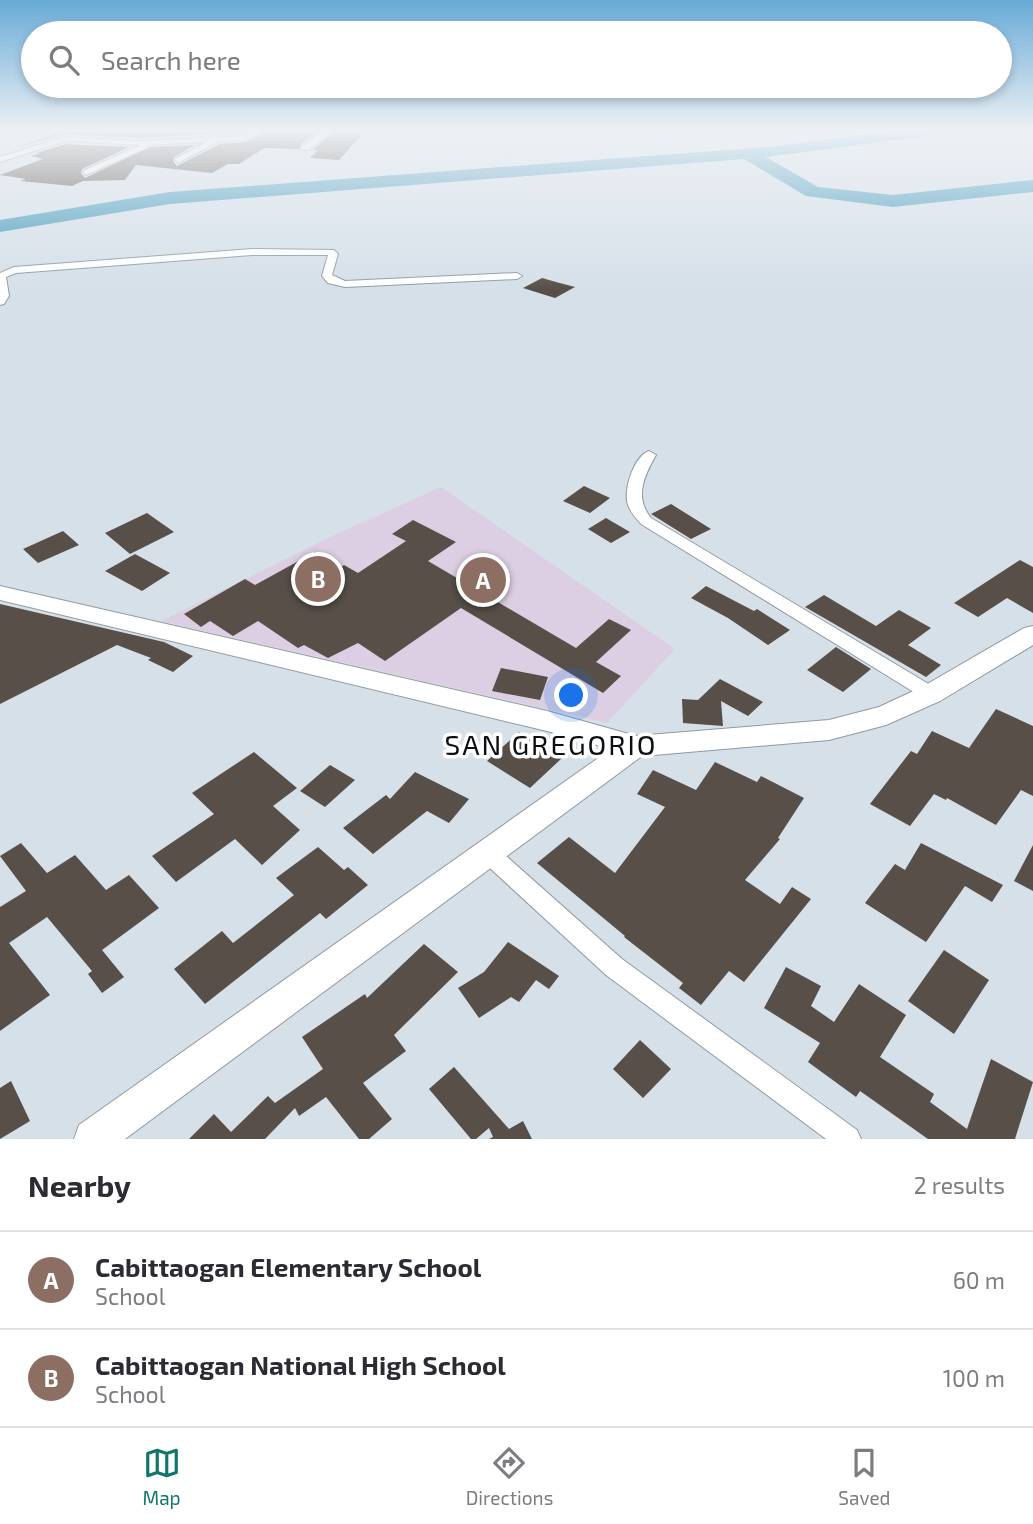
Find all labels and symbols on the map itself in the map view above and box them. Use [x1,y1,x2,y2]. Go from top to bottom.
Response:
pin: B [295,553,341,605]
pin: A [460,554,506,606]
your location [554,678,588,712]
district label: SAN GREGORIO [444,727,658,761]

